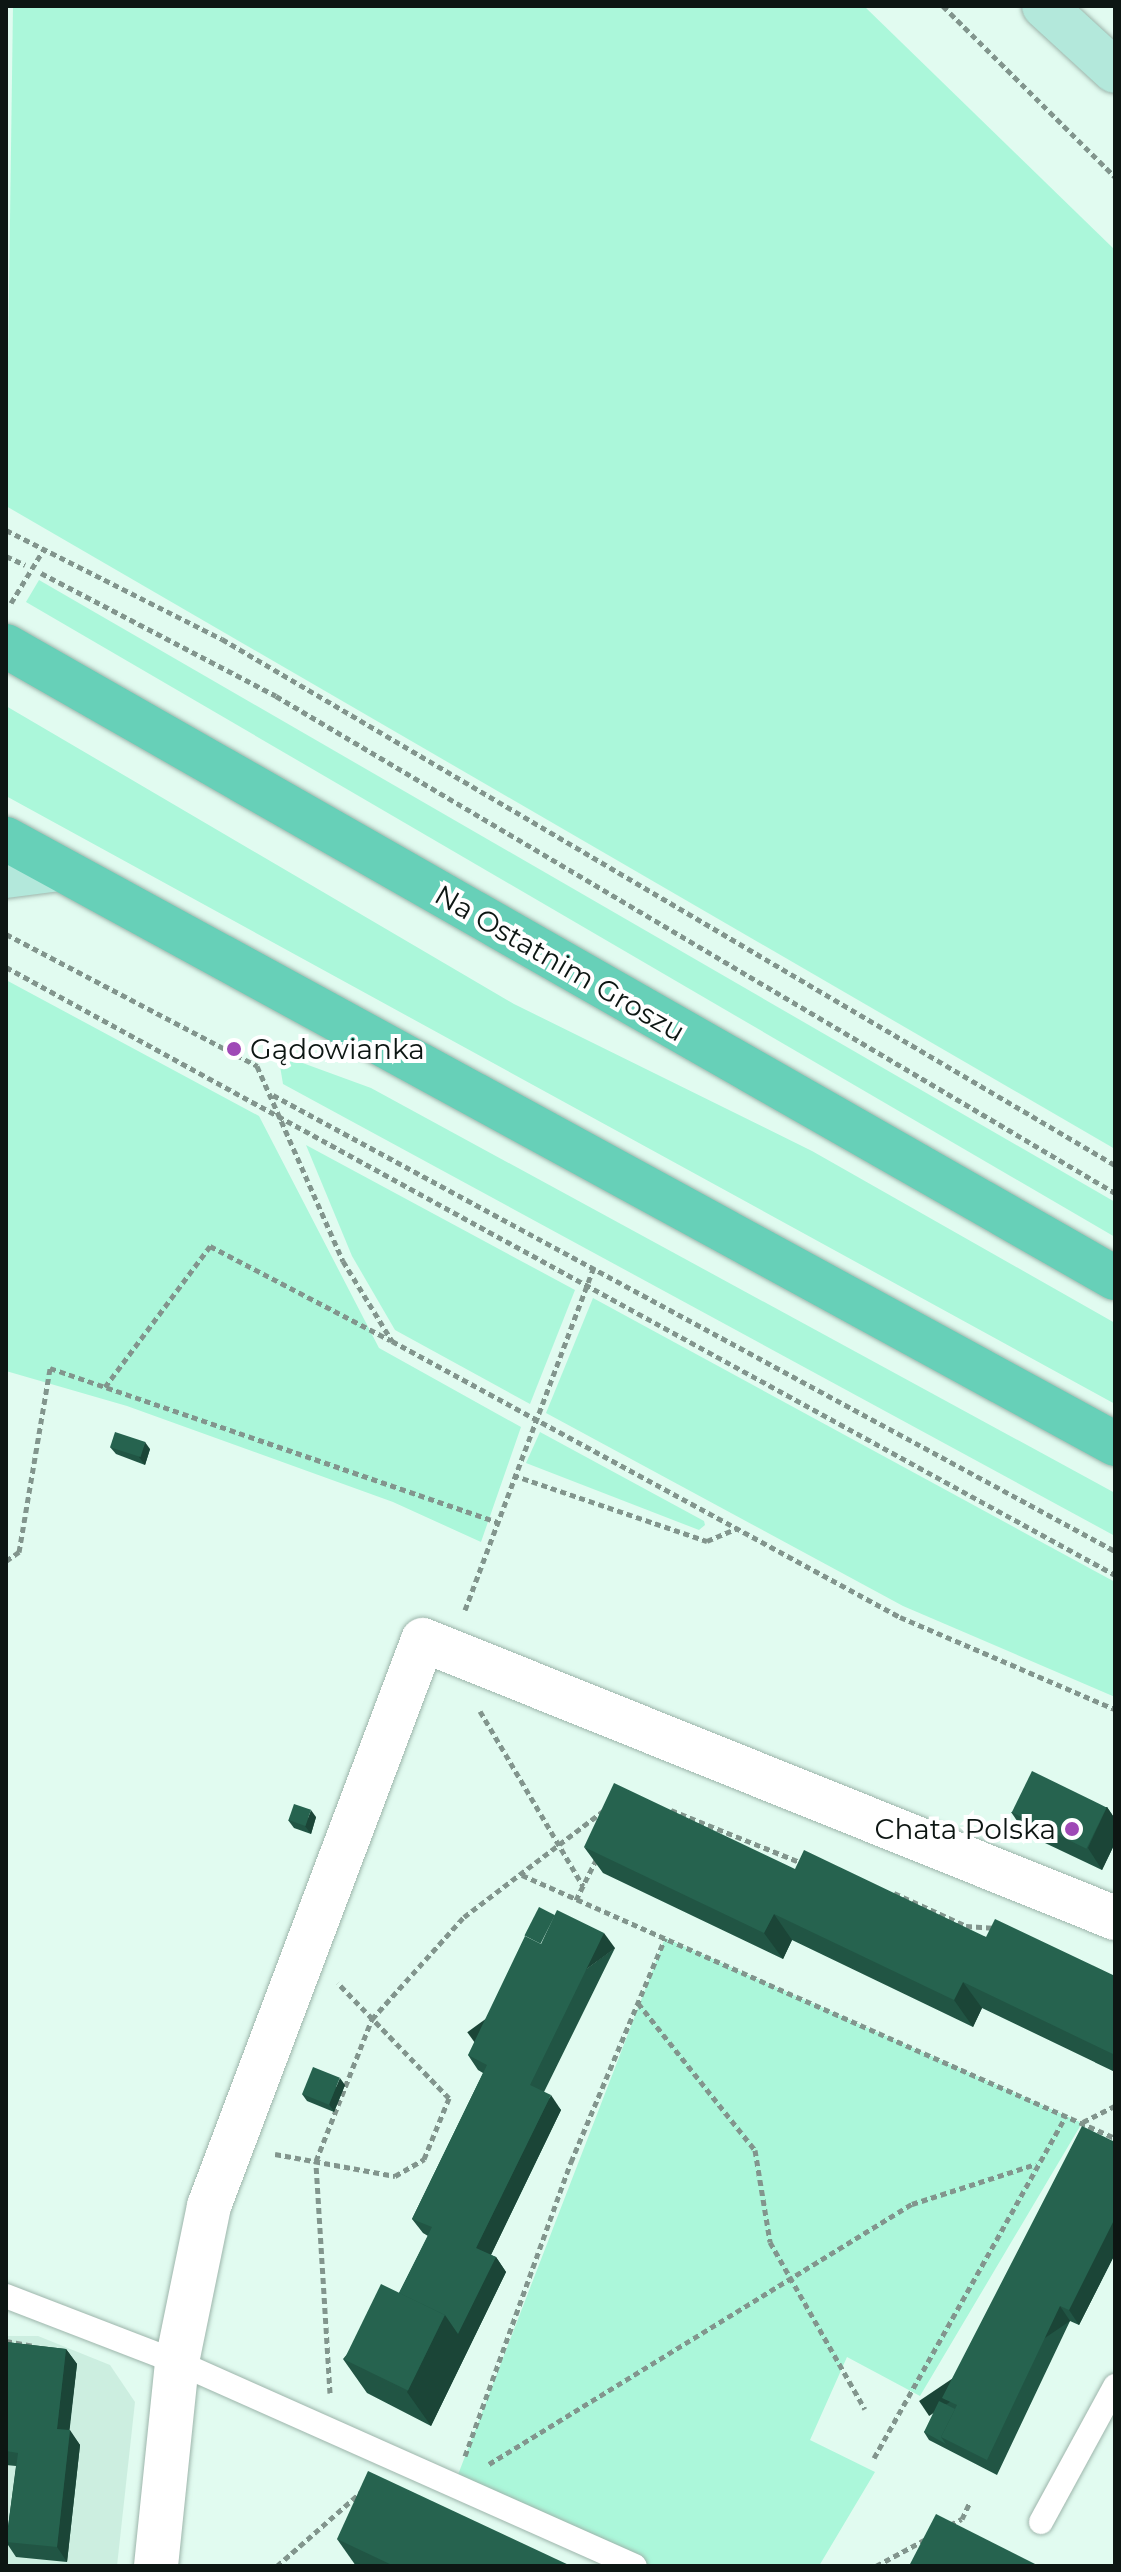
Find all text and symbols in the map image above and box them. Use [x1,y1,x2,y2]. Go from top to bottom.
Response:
street label: Na Ostatnim Groszu [429,878,691,1048]
place label: Gądowianka [250,1032,425,1066]
marker: Gądowianka [225,1040,243,1058]
place label: Chata Polska [875,1812,1056,1846]
marker: Chata Polska [1063,1820,1081,1838]

